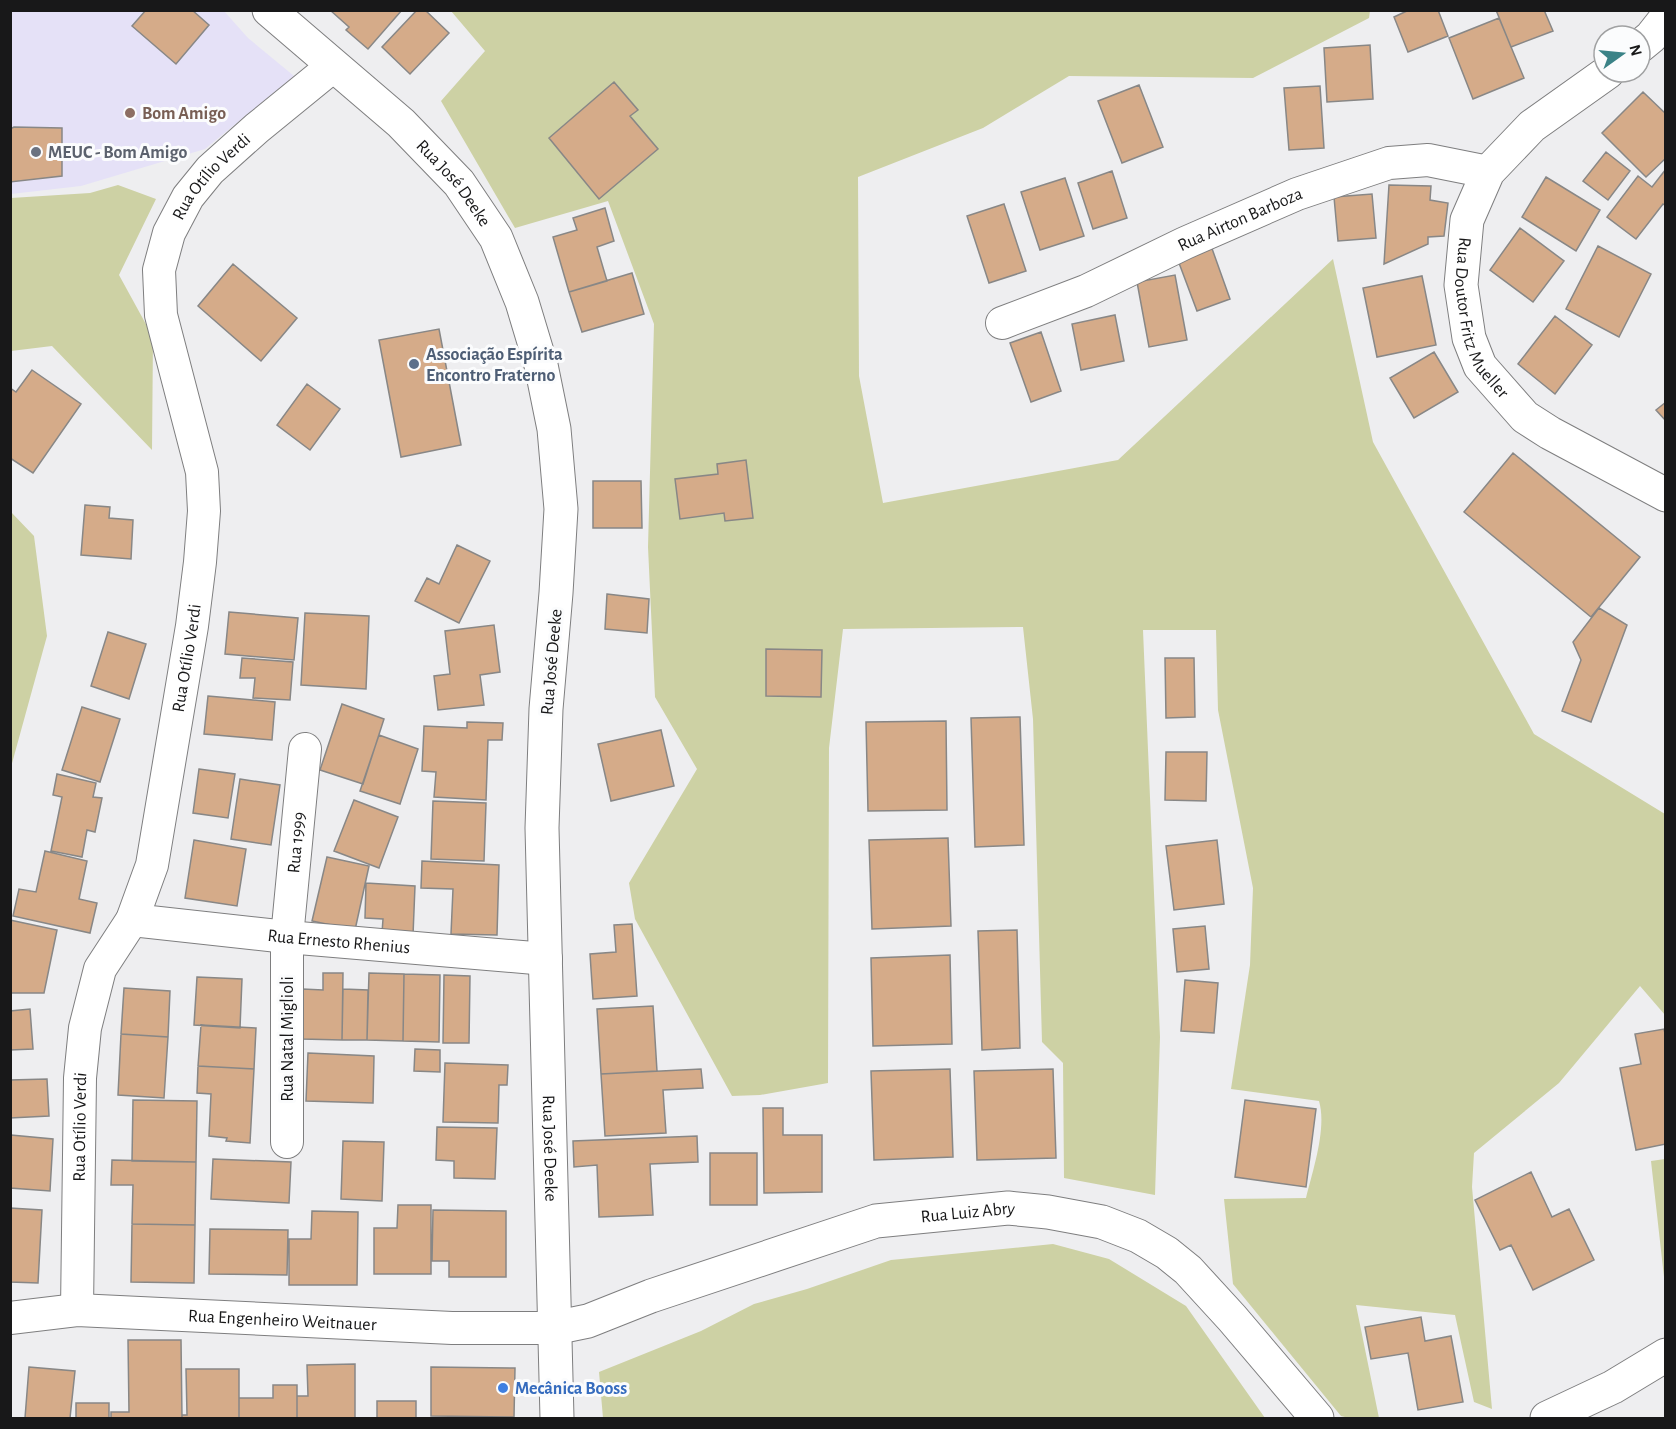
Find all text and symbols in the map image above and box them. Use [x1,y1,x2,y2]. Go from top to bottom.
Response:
north arrow [1592,24,1652,84]
text: N [1626,43,1645,58]
place label: Bom Amigo [142,105,226,123]
marker: Bom Amigo [123,106,137,120]
street label: Rua Otílio Verdi [170,130,254,223]
street label: Rua José Deeke [413,137,494,230]
place label: MEUC - Bom Amigo [48,144,187,162]
marker: MEUC - Bom Amigo [29,145,43,159]
street label: Rua Airton Barboza [1175,185,1305,255]
street label: Rua Doutor Fritz Mueller [1451,236,1512,402]
place label: Associação Espírita Encontro Fraterno [426,346,563,385]
marker: Associação Espírita Encontro Fraterno [407,357,421,371]
street label: Rua Otílio Verdi [170,603,205,714]
street label: Rua José Deeke [538,608,566,716]
street label: Rua 1999 [285,811,309,874]
street label: Rua Ernesto Rhenius [267,927,411,957]
street label: Rua Natal Miglioli [279,976,297,1102]
street label: Rua Otílio Verdi [71,1072,91,1182]
street label: Rua José Deeke [539,1095,559,1202]
street label: Rua Luiz Abry [920,1200,1016,1227]
street label: Rua Engenheiro Weitnauer [188,1307,377,1334]
place label: Mecânica Booss [515,1380,627,1398]
marker: Mecânica Booss [496,1381,510,1395]

